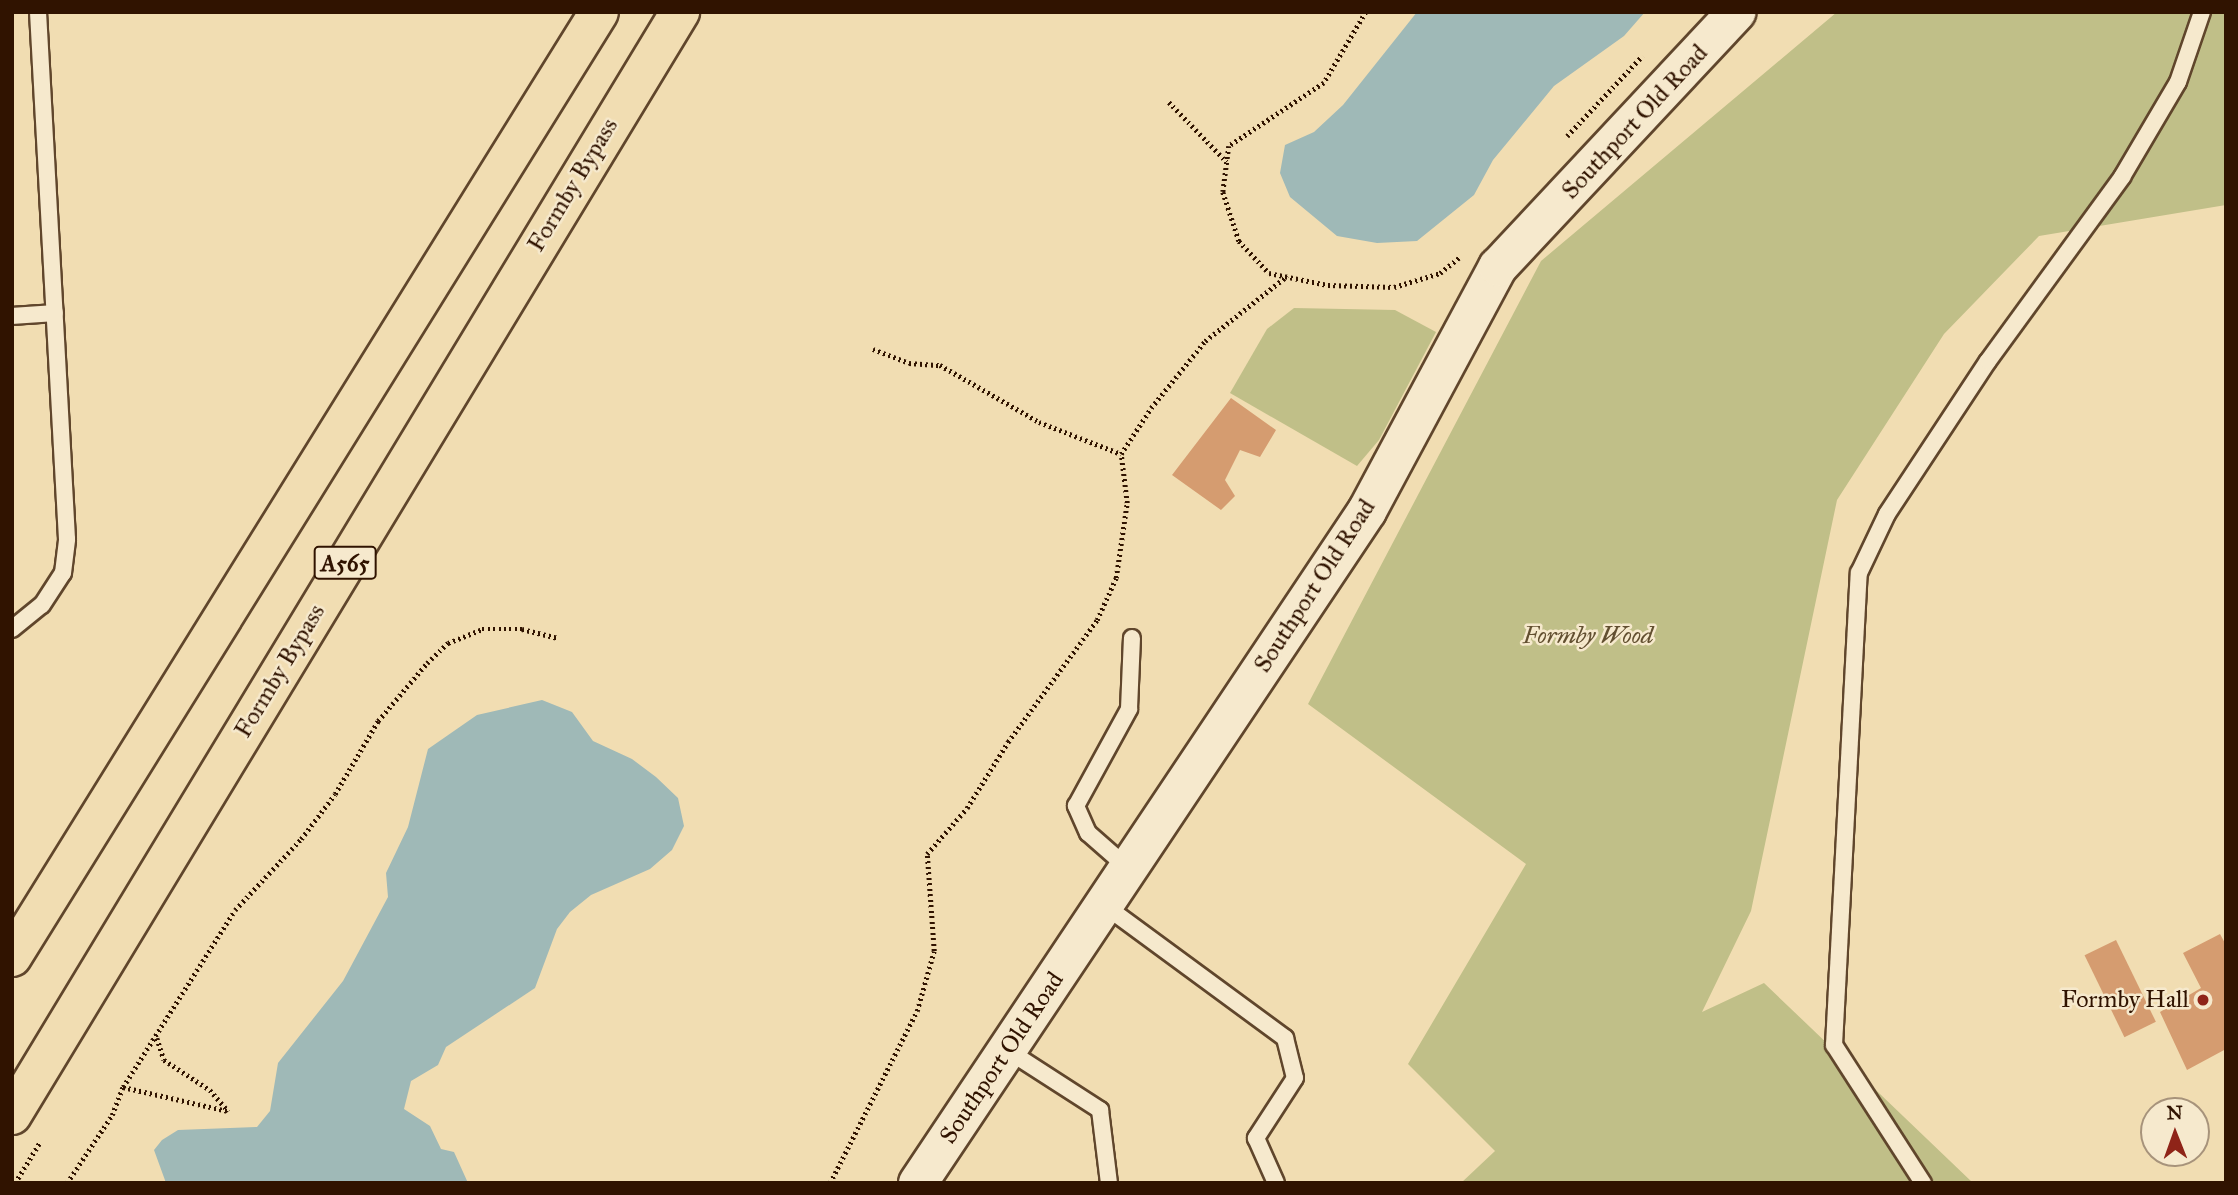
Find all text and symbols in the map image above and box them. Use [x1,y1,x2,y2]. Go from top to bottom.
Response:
street label: Southport Old Road [1556,39,1714,205]
street label: Formby Bypass [522,113,624,257]
street label: Southport Old Road [1248,494,1382,678]
road number: A565 [314,544,376,582]
street label: Formby Bypass [229,599,331,743]
park label: Formby Wood [1523,622,1653,650]
street label: Southport Old Road [934,967,1070,1149]
place label: Formby Hall [2061,986,2189,1014]
marker: Formby Hall [2195,992,2211,1008]
north arrow [2140,1097,2210,1167]
text: N [2166,1101,2183,1124]

